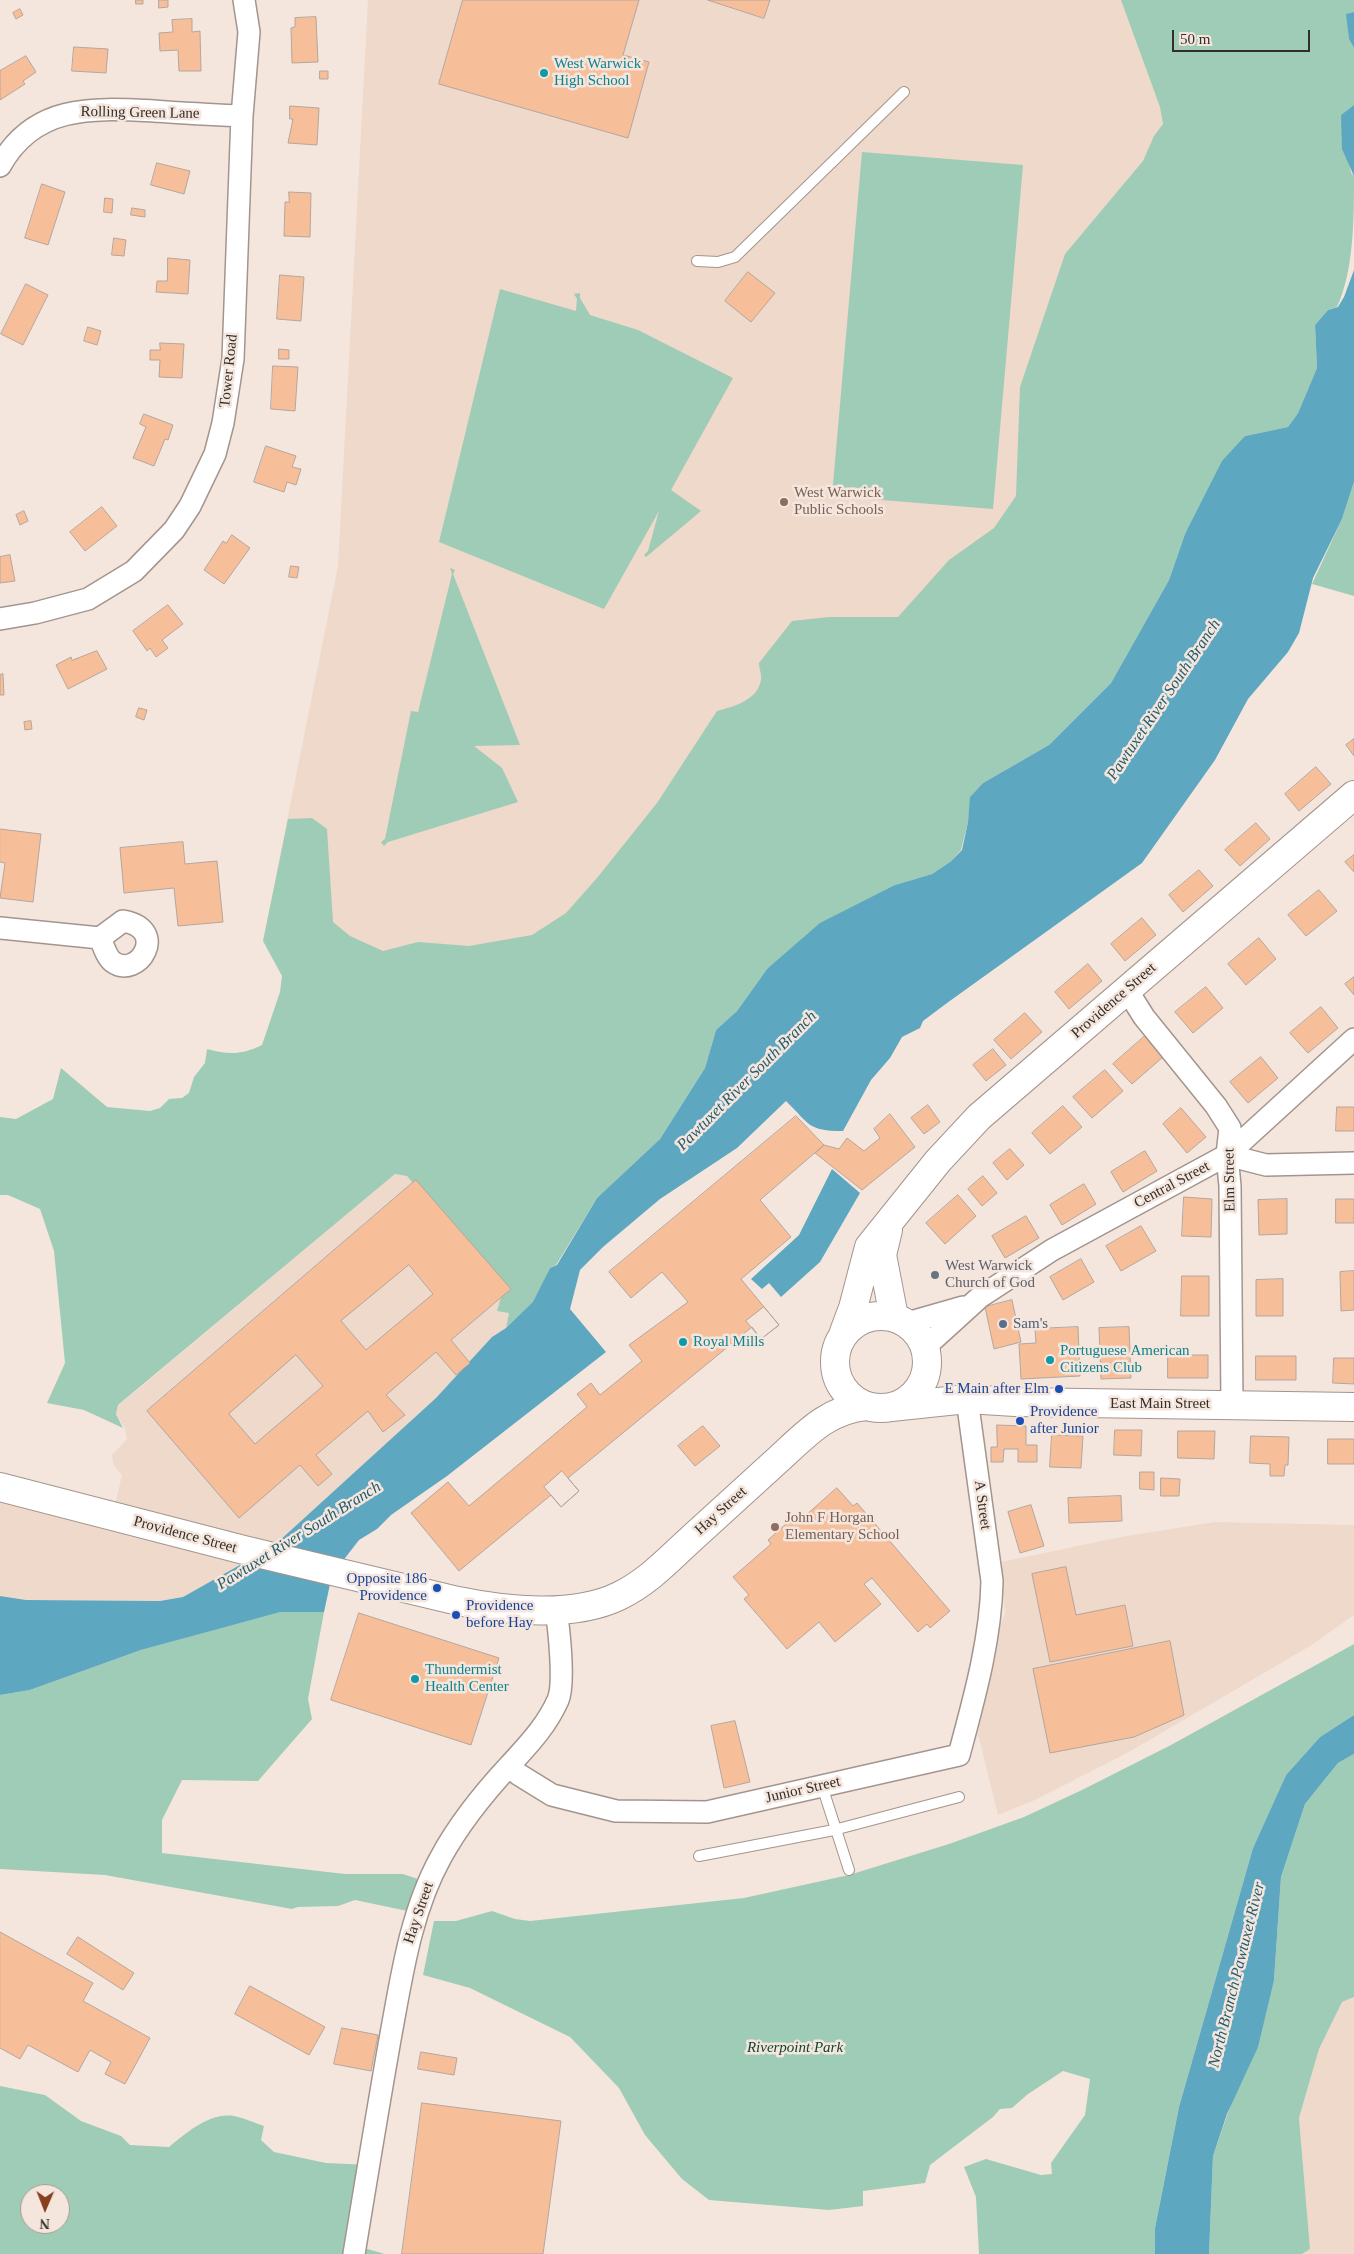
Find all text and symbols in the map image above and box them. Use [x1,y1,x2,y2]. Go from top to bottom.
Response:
scale bar [1174,20,1312,52]
text: 50 m [1180,31,1210,47]
place label: West Warwick High School [554,55,641,90]
marker: West Warwick High School [538,67,550,79]
street label: Rolling Green Lane [80,103,200,123]
street label: Tower Road [216,334,242,408]
place label: West Warwick Public Schools [794,484,884,519]
marker: West Warwick Public Schools [778,496,790,508]
water label: Pawtuxet River South Branch [1103,616,1225,784]
street label: Providence Street [1068,959,1160,1043]
water label: Pawtuxet River South Branch [673,1007,821,1155]
street label: Elm Street [1220,1148,1240,1212]
street label: Central Street [1131,1158,1213,1212]
place label: West Warwick Church of God [945,1257,1035,1292]
marker: West Warwick Church of God [929,1269,941,1281]
place label: Sam's [1013,1315,1048,1333]
marker: Sam's [997,1318,1009,1330]
place label: Royal Mills [693,1333,764,1351]
marker: Royal Mills [677,1336,689,1348]
place label: Portuguese American Citizens Club [1060,1342,1190,1377]
marker: Portuguese American Citizens Club [1044,1354,1056,1366]
place label: E Main after Elm [944,1380,1049,1398]
marker: E Main after Elm [1053,1383,1065,1395]
street label: East Main Street [1110,1395,1210,1413]
place label: Providence after Junior [1030,1403,1099,1438]
marker: Providence after Junior [1014,1415,1026,1427]
water label: Pawtuxet River South Branch [213,1478,385,1594]
street label: A Street [970,1479,994,1531]
street label: Hay Street [691,1483,751,1539]
place label: John F Horgan Elementary School [785,1509,900,1544]
street label: Providence Street [131,1513,239,1557]
marker: John F Horgan Elementary School [769,1521,781,1533]
place label: Opposite 186 Providence [347,1570,427,1605]
marker: Opposite 186 Providence [431,1582,443,1594]
place label: Providence before Hay [466,1597,533,1632]
marker: Providence before Hay [450,1609,462,1621]
place label: Thundermist Health Center [425,1661,509,1696]
marker: Thundermist Health Center [409,1673,421,1685]
street label: Junior Street [764,1773,842,1807]
street label: Hay Street [400,1880,438,1946]
water label: North Branch Pawtuxet River [1205,1880,1269,2070]
park label: Riverpoint Park [747,2039,843,2057]
north arrow [20,2184,70,2234]
text: N [40,2216,50,2231]

